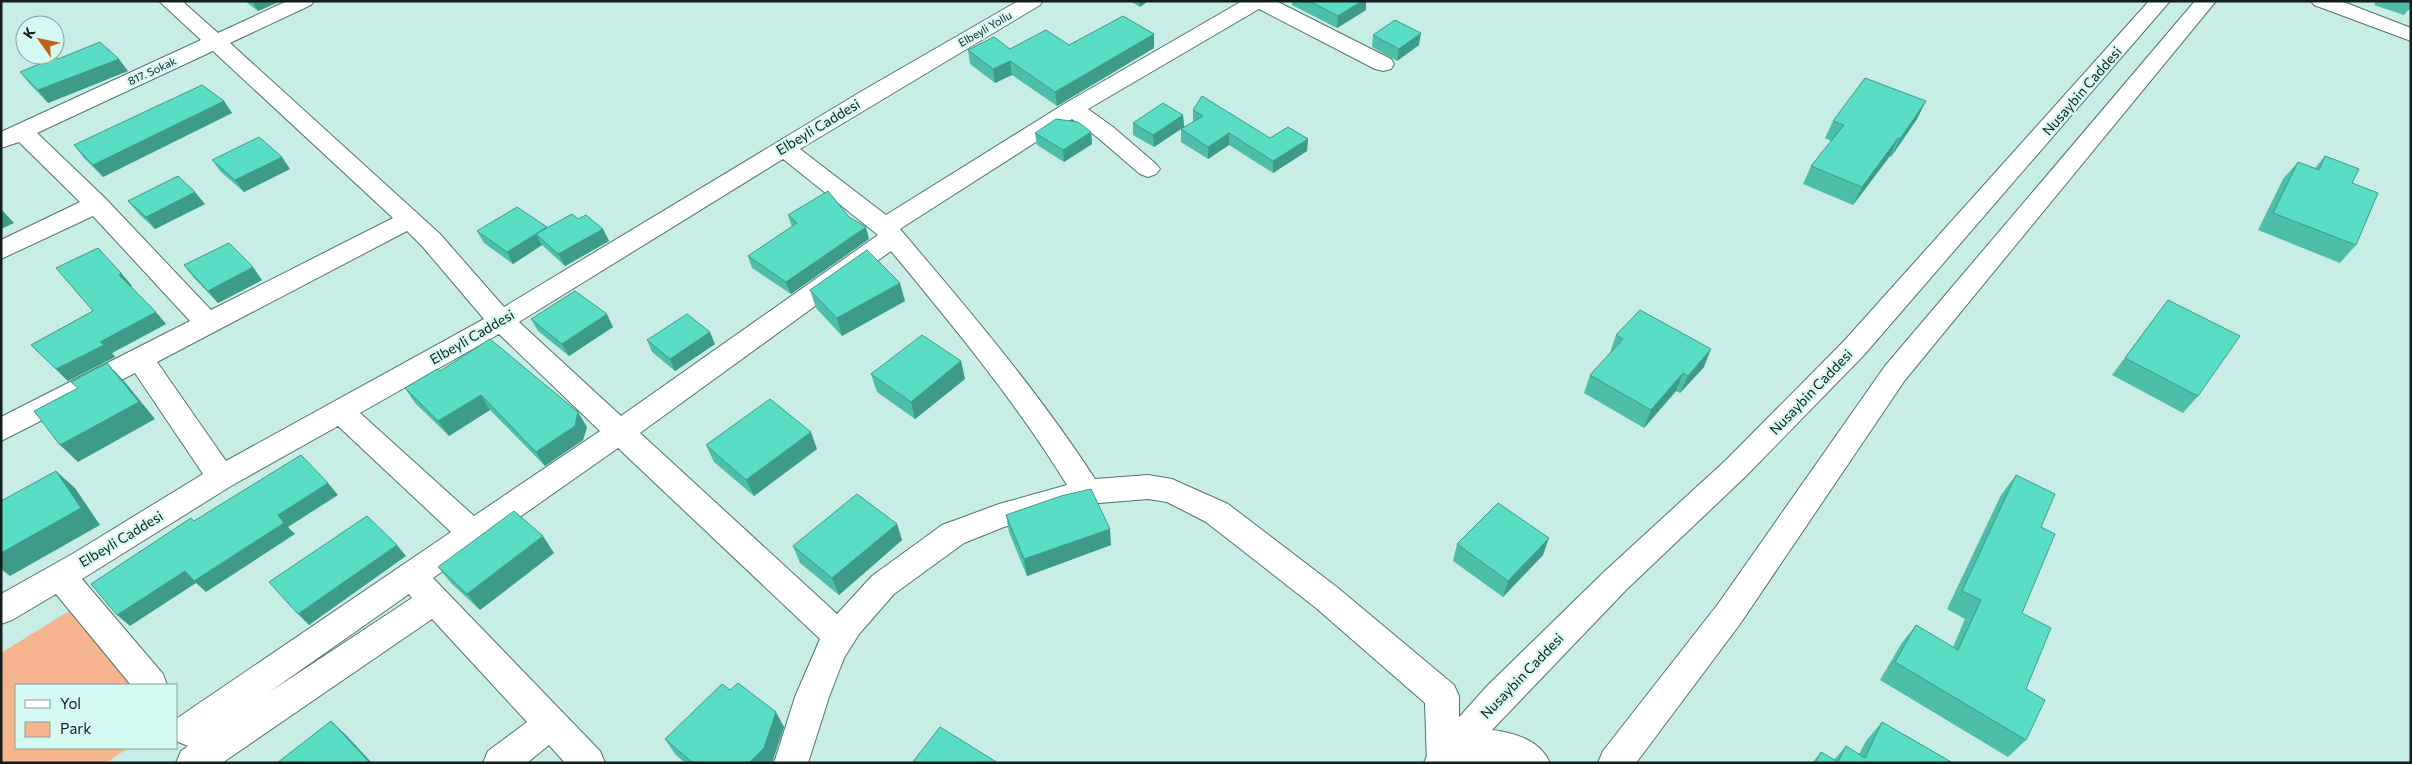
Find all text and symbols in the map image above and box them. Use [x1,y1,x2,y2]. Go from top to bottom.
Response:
street label: Elbeyli Yollu [956,8,1014,49]
north arrow [15,15,65,65]
text: K [19,24,39,41]
street label: Nusaybin Caddesi [2038,43,2125,139]
street label: 817. Sokak [126,54,178,87]
street label: Elbeyli Caddesi [773,95,863,158]
street label: Elbeyli Caddesi [426,305,517,368]
street label: Nusaybin Caddesi [1766,345,1856,438]
street label: Elbeyli Caddesi [76,507,166,570]
street label: Nusaybin Caddesi [1477,629,1567,722]
legend [15,684,178,749]
text: Yol [60,694,81,712]
text: Park [60,719,91,737]

